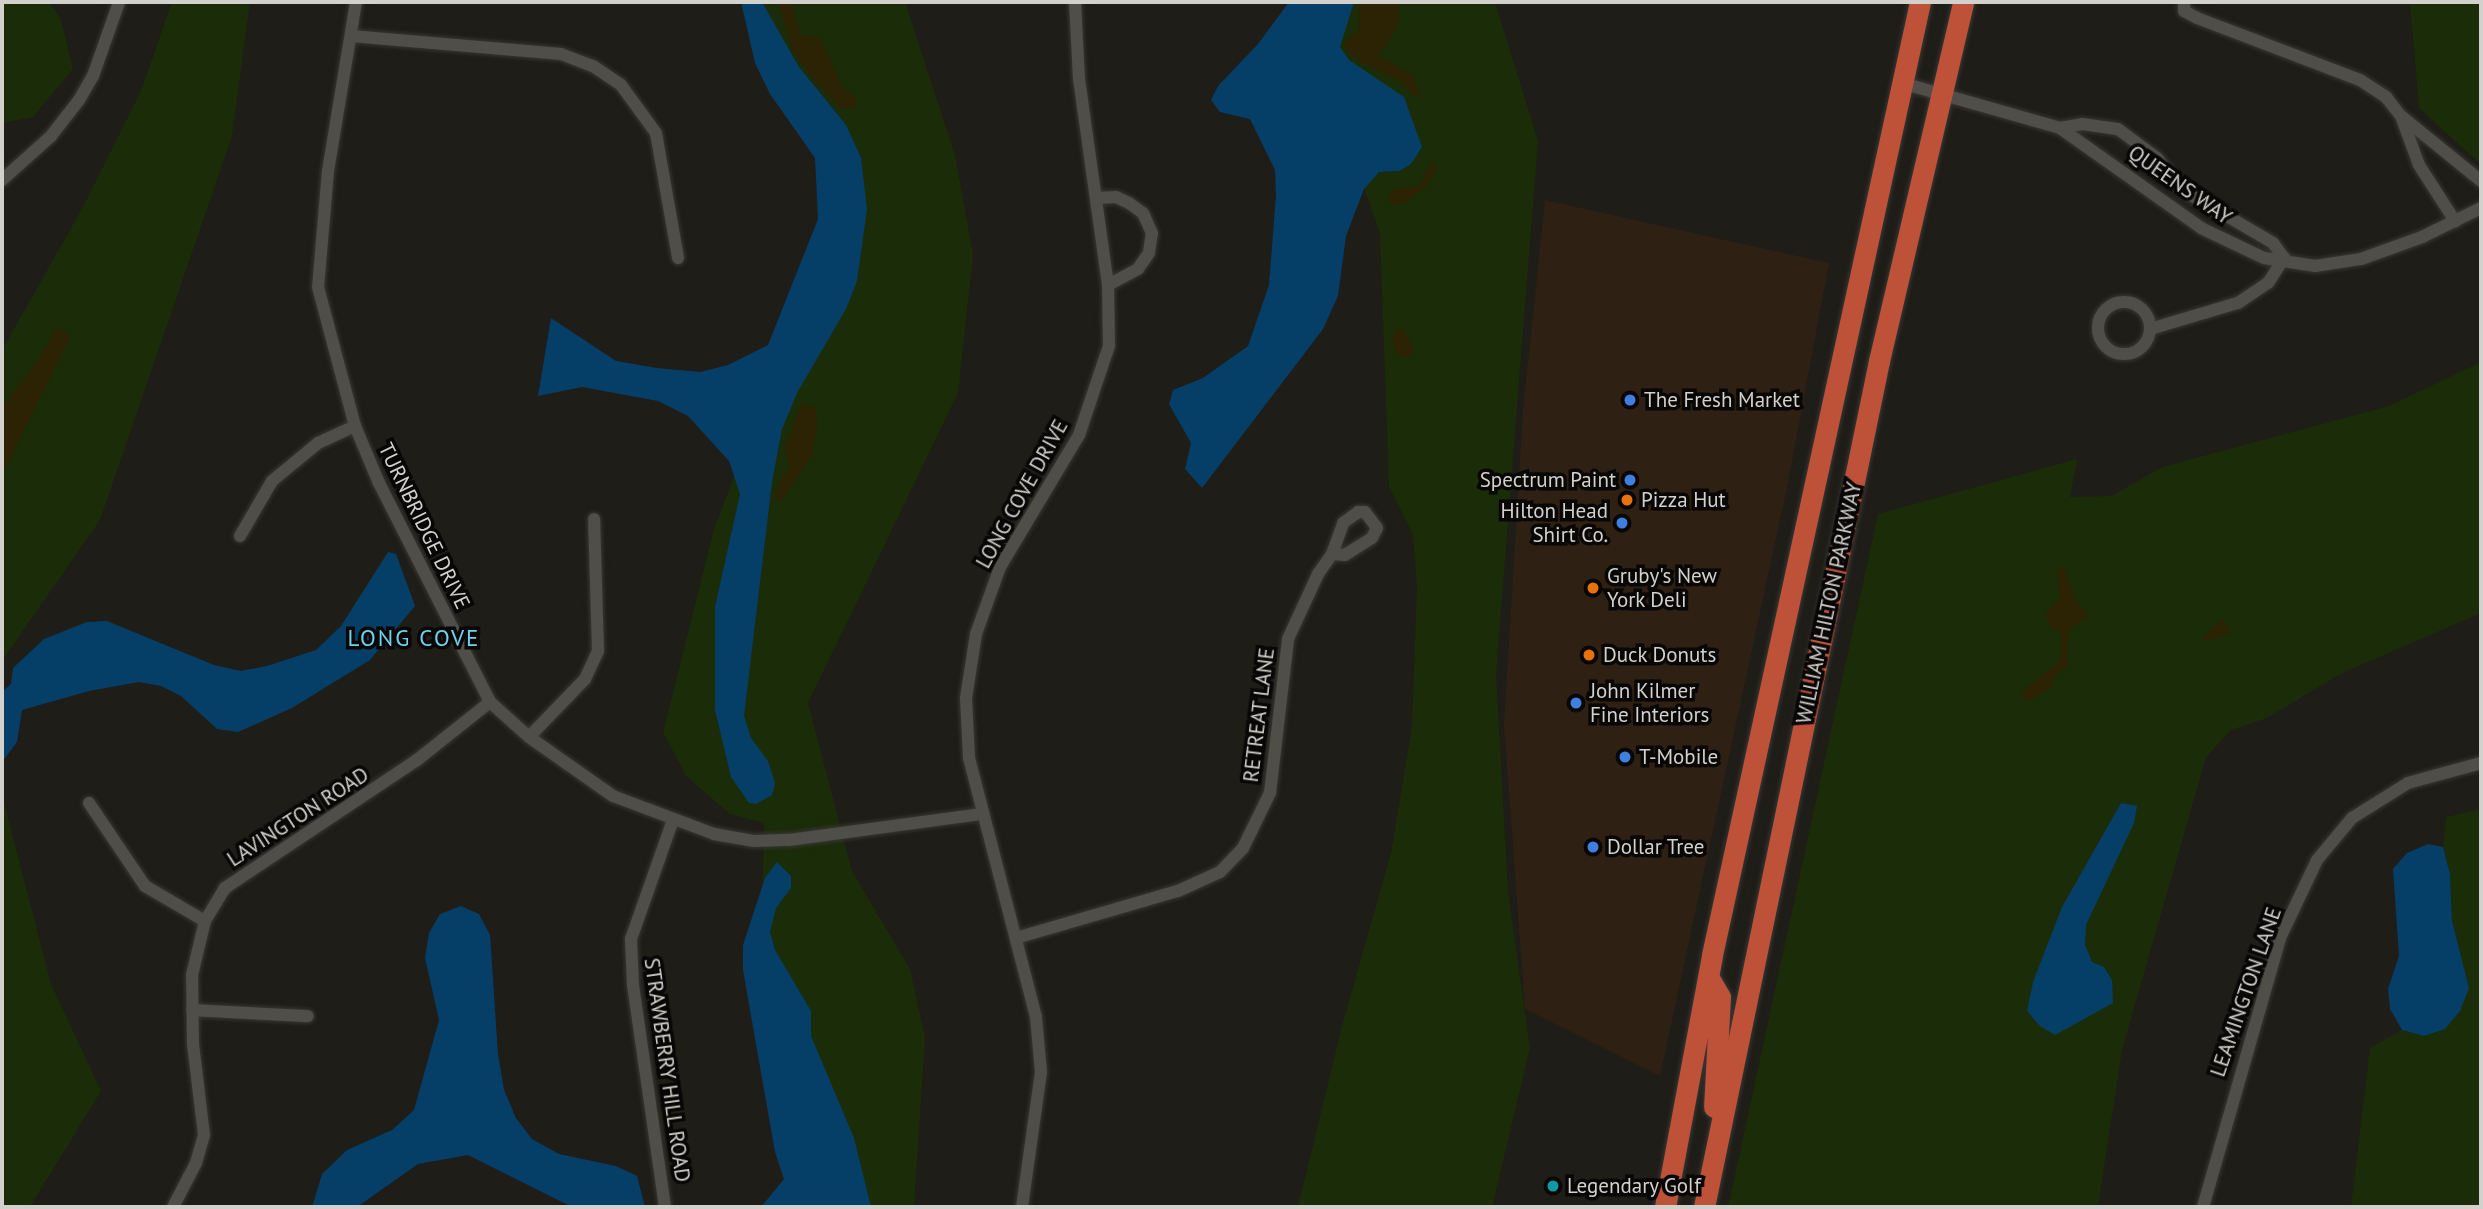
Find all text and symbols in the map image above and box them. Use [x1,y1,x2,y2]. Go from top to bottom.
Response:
street label: QUEENS WAY [2123,140,2237,230]
place label: The Fresh Market [1644,387,1800,413]
marker: The Fresh Market [1622,392,1638,408]
street label: LONG COVE DRIVE [971,415,1073,573]
street label: TURNBRIDGE DRIVE [373,439,475,613]
place label: Spectrum Paint [1480,467,1616,493]
marker: Spectrum Paint [1622,472,1638,488]
street label: WILLIAM HILTON PARKWAY [1791,480,1867,726]
place label: Pizza Hut [1641,487,1726,513]
marker: Pizza Hut [1619,492,1635,508]
place label: Hilton Head Shirt Co. [1500,498,1608,548]
marker: Hilton Head Shirt Co. [1614,515,1630,531]
place label: Gruby's New York Deli [1607,563,1717,613]
marker: Gruby's New York Deli [1585,580,1601,596]
district label: LONG COVE [349,624,479,652]
place label: Duck Donuts [1603,642,1717,668]
street label: RETREAT LANE [1238,646,1280,784]
marker: Duck Donuts [1581,647,1597,663]
place label: John Kilmer Fine Interiors [1590,678,1709,728]
marker: John Kilmer Fine Interiors [1568,695,1584,711]
place label: T-Mobile [1639,744,1718,770]
marker: T-Mobile [1617,749,1633,765]
street label: LAVINGTON ROAD [223,762,373,872]
place label: Dollar Tree [1607,834,1705,860]
marker: Dollar Tree [1585,839,1601,855]
street label: LEAMINGTON LANE [2205,904,2287,1080]
street label: STRAWBERRY HILL ROAD [639,956,695,1184]
place label: Legendary Golf [1567,1173,1702,1199]
marker: Legendary Golf [1545,1178,1561,1194]

